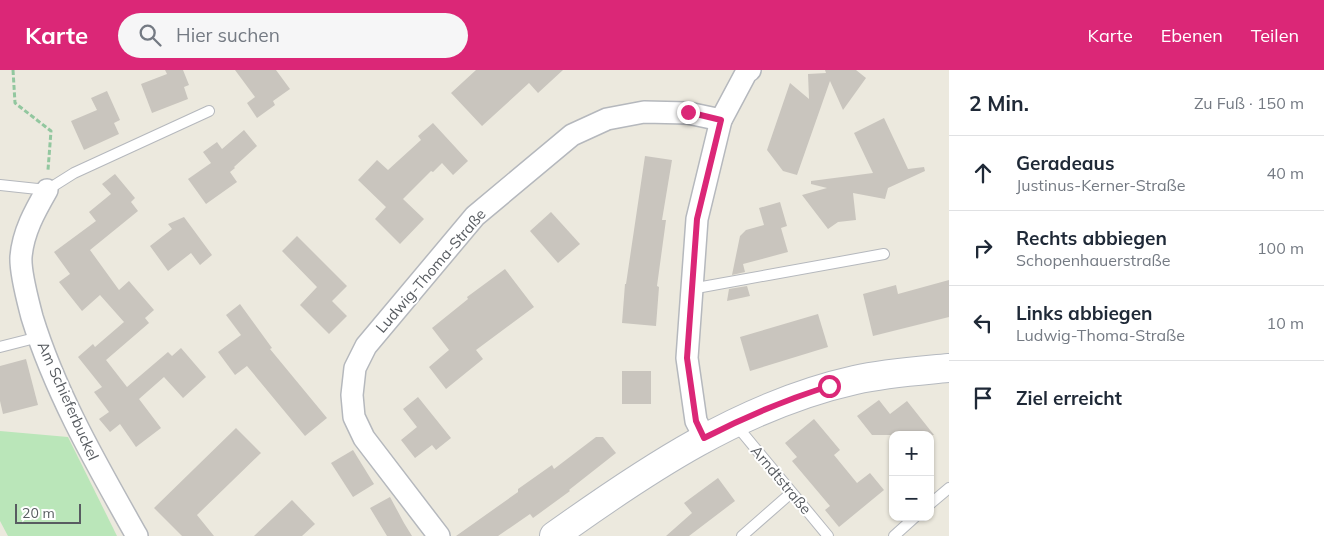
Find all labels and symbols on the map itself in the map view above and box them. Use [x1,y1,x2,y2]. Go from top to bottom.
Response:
route end [677,101,700,124]
street label: Ludwig-Thoma-Straße [372,205,490,337]
street label: Am Schieferbuckel [34,338,103,463]
route start [818,375,841,398]
street label: Arndtstraße [747,441,816,518]
scale bar [15,501,81,524]

